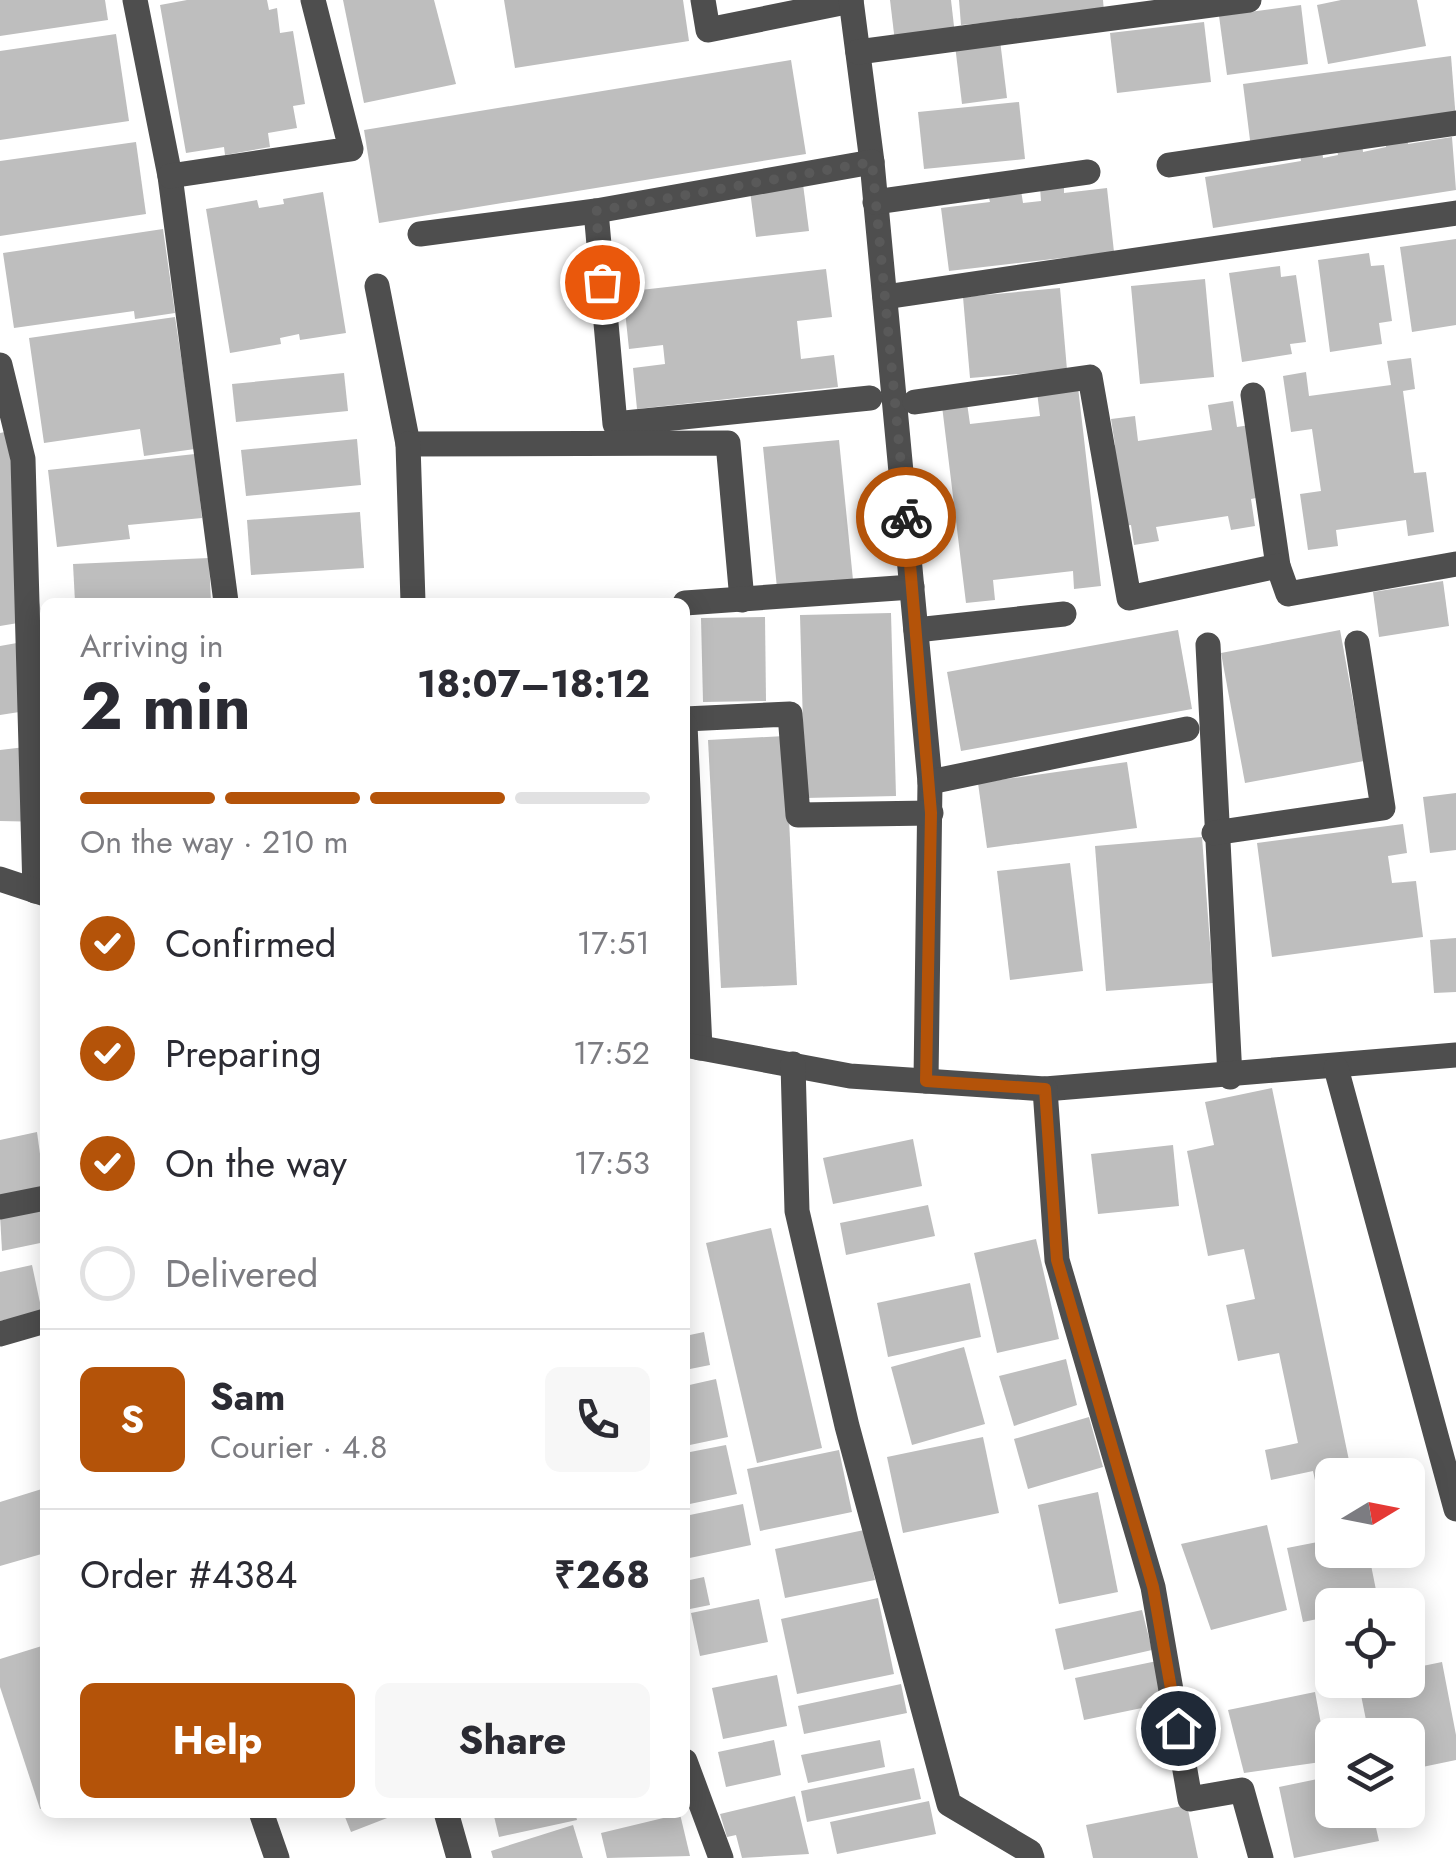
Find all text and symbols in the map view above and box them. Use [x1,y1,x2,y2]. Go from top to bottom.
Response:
pin [560,240,645,325]
icon: bag [575,255,630,310]
courier [856,467,956,567]
icon: bike [879,490,934,545]
text: Arriving in [80,623,224,669]
text: 18:07–18:12 [417,656,650,711]
text: 2 min [80,659,251,753]
text: On the way · 210 m [80,819,348,865]
icon: check [80,916,135,971]
text: Confirmed [165,916,336,971]
text: 17:51 [577,920,650,966]
icon: check [80,1026,135,1081]
text: Preparing [165,1026,322,1081]
text: 17:52 [573,1030,650,1076]
icon: check [80,1136,135,1191]
text: On the way [165,1136,347,1191]
text: 17:53 [574,1140,650,1186]
text: Delivered [165,1246,318,1301]
button: phone [545,1367,650,1472]
text: Sam [210,1369,285,1424]
text: S [121,1392,144,1447]
text: Courier · 4.8 [210,1424,387,1470]
north arrow [1315,1458,1425,1568]
map controls [1315,1458,1425,1828]
text: Order #4384 [80,1547,298,1602]
text: ₹268 [554,1547,650,1602]
button: locate [1315,1588,1425,1698]
button: Help [80,1683,355,1798]
button: Share [375,1683,650,1798]
pin [1136,1686,1221,1771]
icon: home [1151,1701,1206,1756]
button: layers [1315,1718,1425,1828]

